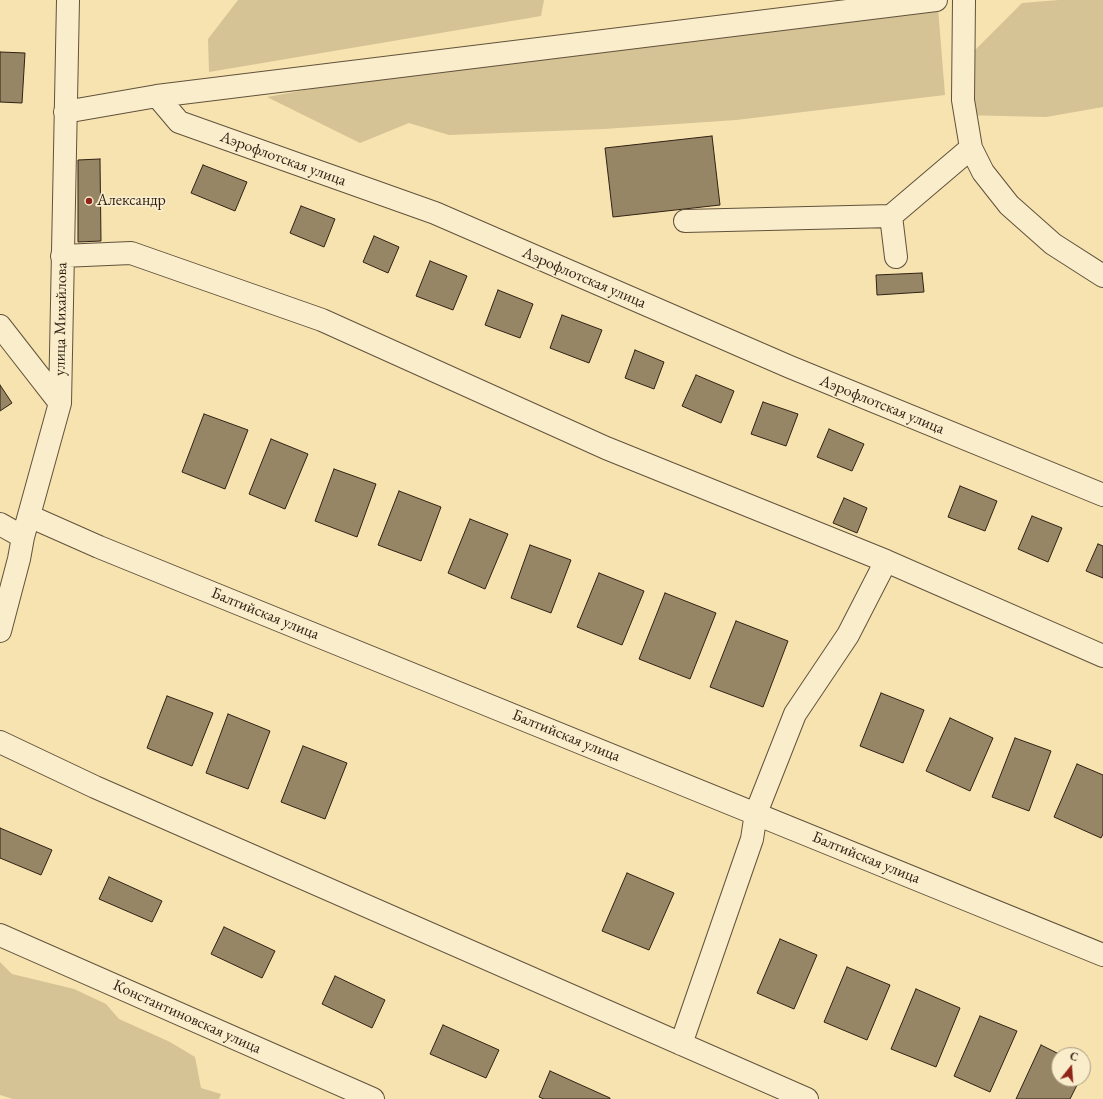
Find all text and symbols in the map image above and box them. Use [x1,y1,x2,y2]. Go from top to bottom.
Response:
street label: Аэрофлотская улица [217,127,349,191]
place label: Александр [97,191,166,211]
marker: Александр [84,196,94,206]
street label: Аэрофлотская улица [519,243,649,313]
street label: улица Михайлова [50,262,72,376]
street label: Аэрофлотская улица [817,371,947,439]
street label: Балтийская улица [208,584,322,644]
street label: Балтийская улица [509,706,623,766]
street label: Балтийская улица [809,828,923,888]
street label: Константиновская улица [110,976,264,1058]
north arrow [1051,1047,1091,1087]
text: С [1068,1049,1080,1064]

